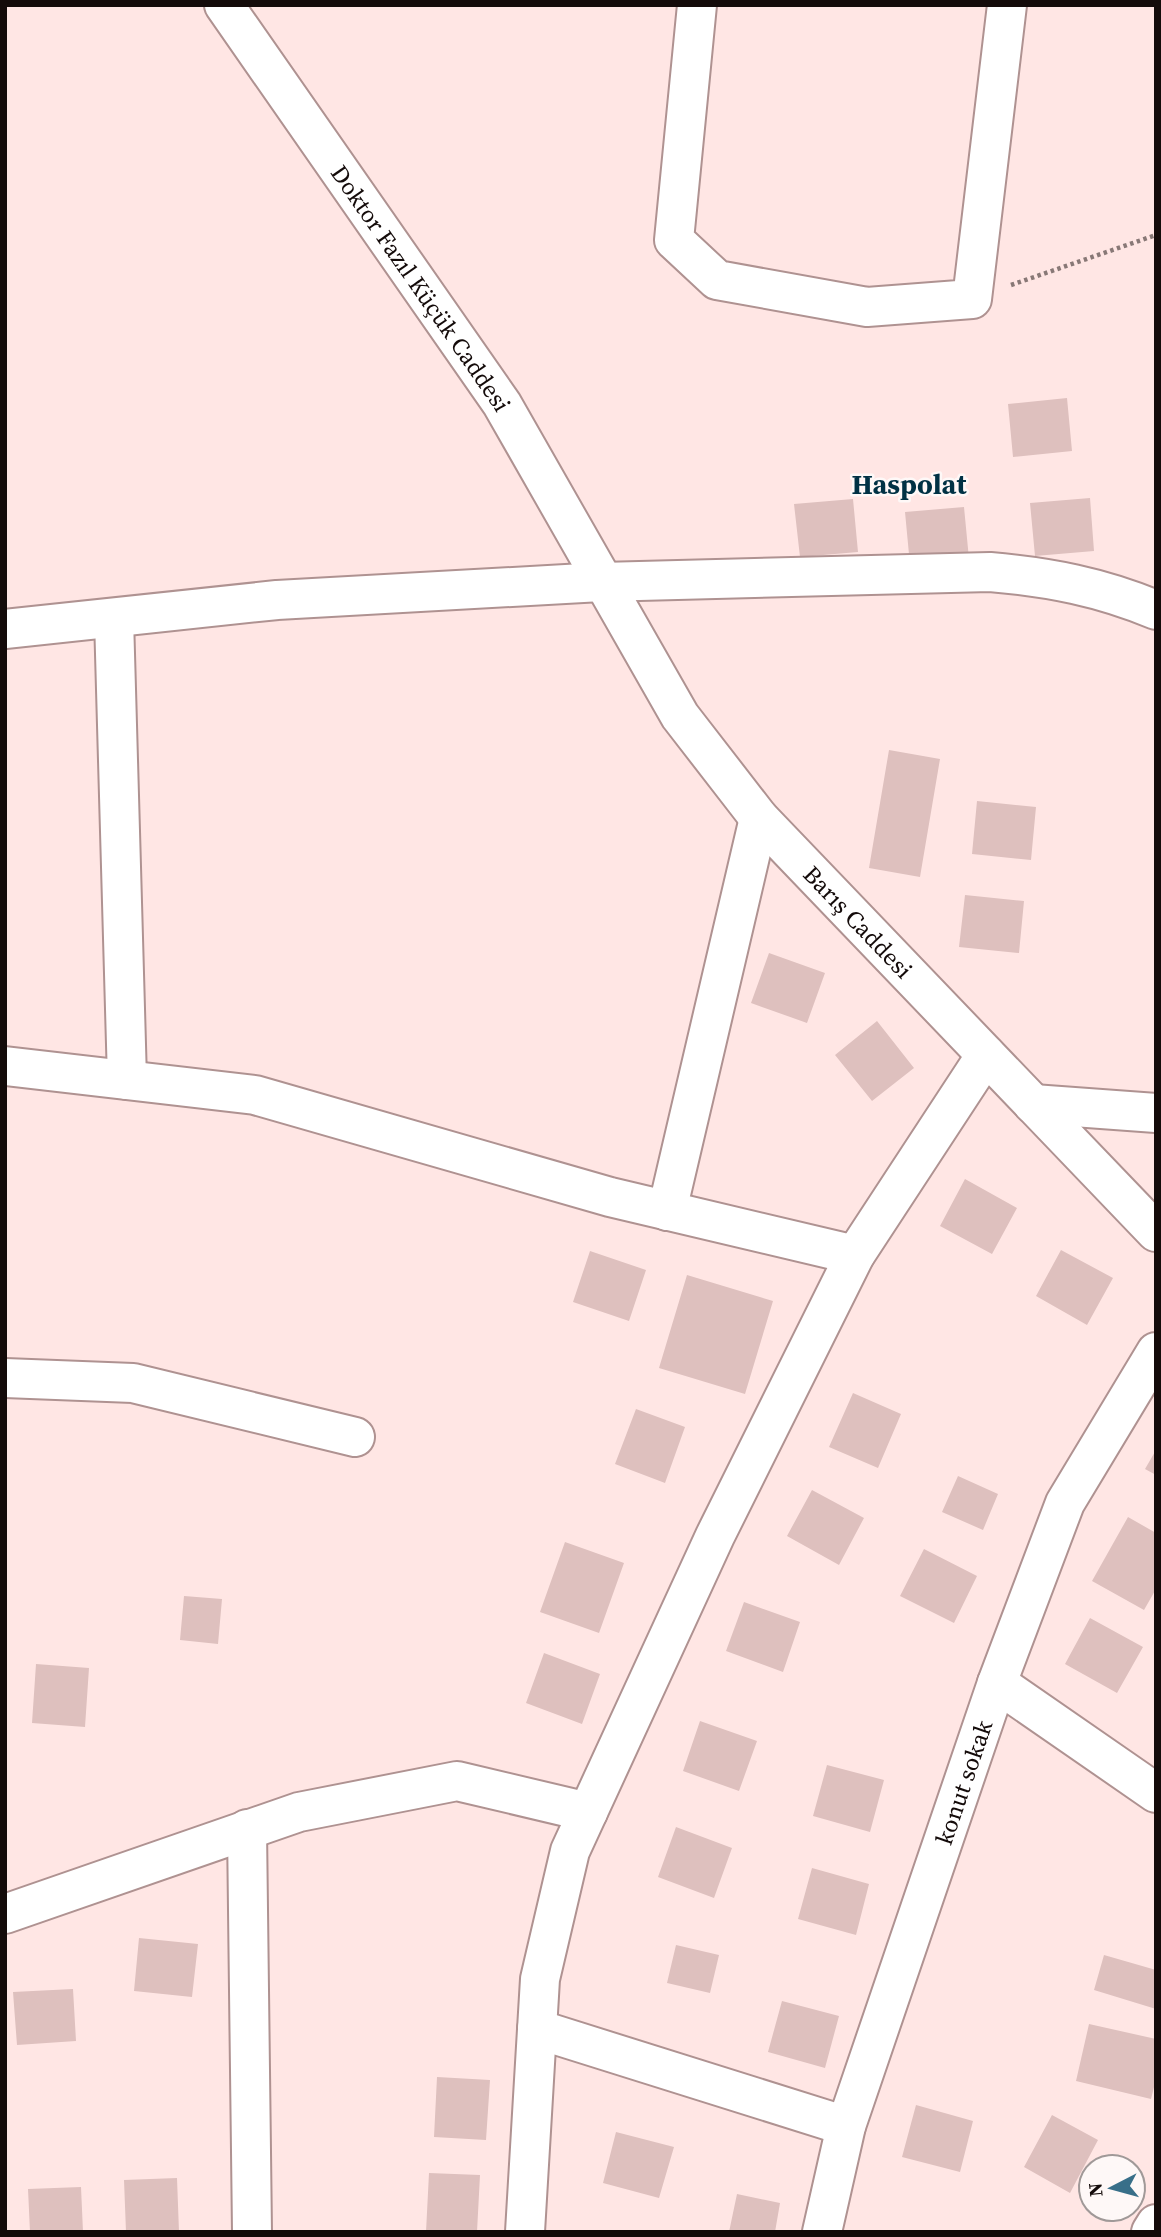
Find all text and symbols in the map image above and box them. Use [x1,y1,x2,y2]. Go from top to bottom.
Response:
street label: Doktor Fazıl Küçük Caddesi [324,158,519,417]
district label: Haspolat [852,465,967,503]
street label: Barış Caddesi [796,858,920,985]
street label: konut sokak [927,1715,1000,1849]
north arrow [1077,2153,1147,2223]
text: N [1081,2181,1109,2198]

